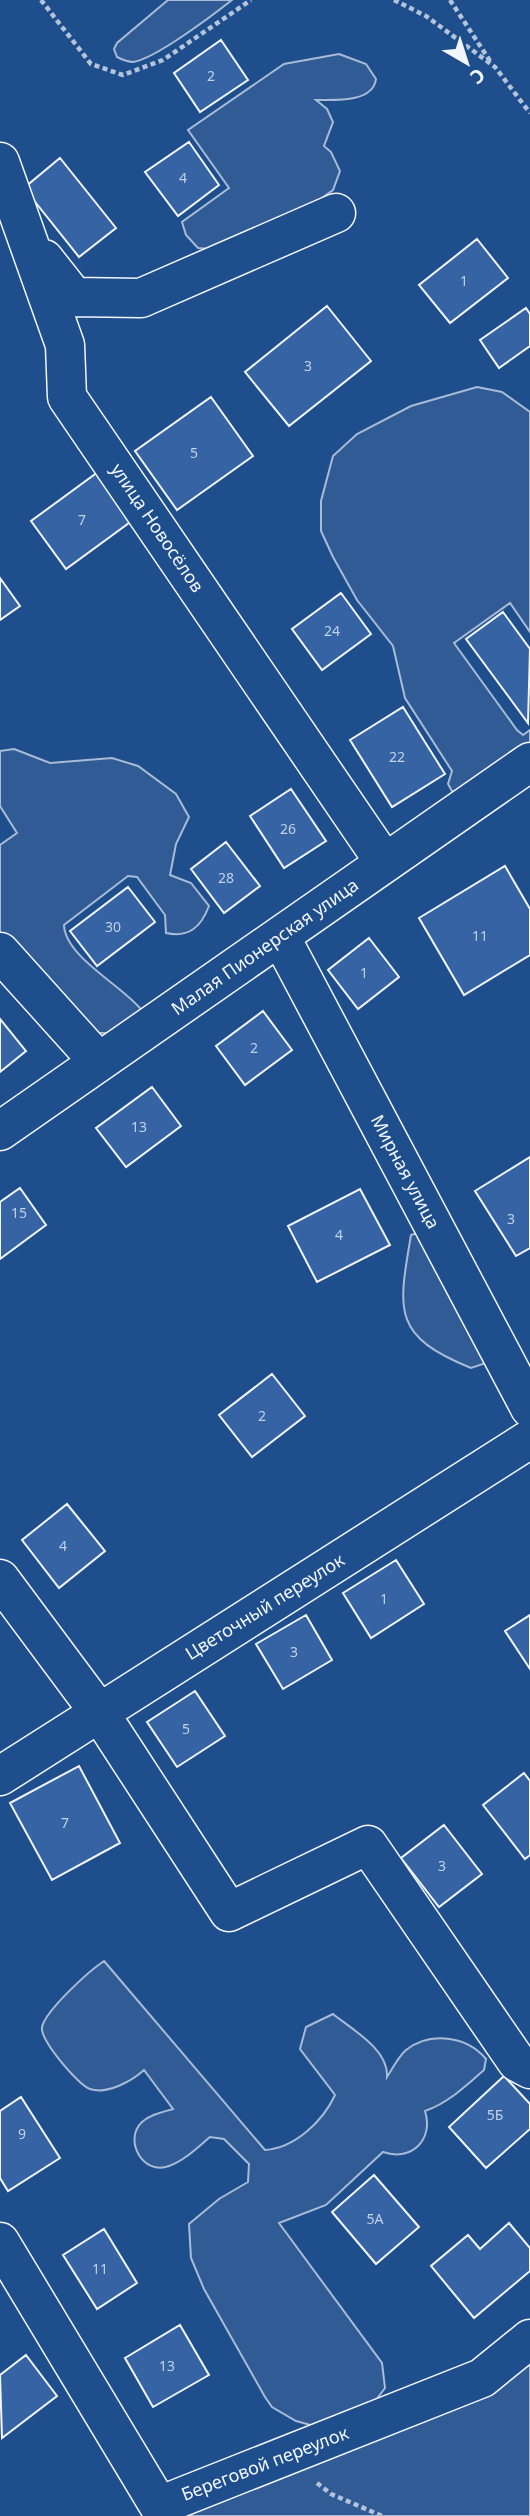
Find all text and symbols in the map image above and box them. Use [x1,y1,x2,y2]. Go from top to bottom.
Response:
north arrow [432,28,502,98]
text: С [465,62,491,90]
house number: 2 [207,66,215,85]
house number: 4 [179,168,187,187]
house number: 1 [460,271,468,290]
house number: 3 [304,356,312,375]
house number: 5 [190,443,198,462]
street label: улица Новосёлов [106,458,210,597]
house number: 7 [78,510,86,529]
house number: 24 [324,621,340,640]
house number: 22 [389,747,405,766]
house number: 26 [280,819,296,838]
house number: 28 [218,868,234,887]
street label: Малая Пионерская улица [166,872,363,1020]
house number: 30 [105,917,121,936]
house number: 11 [472,926,488,945]
house number: 1 [360,963,368,982]
house number: 2 [250,1038,258,1057]
street label: Мирная улица [366,1110,446,1233]
house number: 13 [131,1117,147,1136]
house number: 15 [11,1203,27,1222]
house number: 3 [507,1209,515,1228]
house number: 4 [335,1225,343,1244]
house number: 2 [258,1406,266,1425]
house number: 4 [59,1536,67,1555]
street label: Цветочный переулок [180,1547,349,1665]
house number: 1 [380,1589,388,1608]
house number: 3 [290,1642,298,1661]
house number: 5 [182,1719,190,1738]
house number: 7 [61,1813,69,1832]
house number: 3 [438,1856,446,1875]
house number: 5Б [487,2105,503,2124]
house number: 9 [18,2124,26,2143]
house number: 5А [367,2209,384,2228]
house number: 11 [92,2259,108,2278]
house number: 13 [159,2356,175,2375]
street label: Береговой переулок [178,2420,352,2506]

